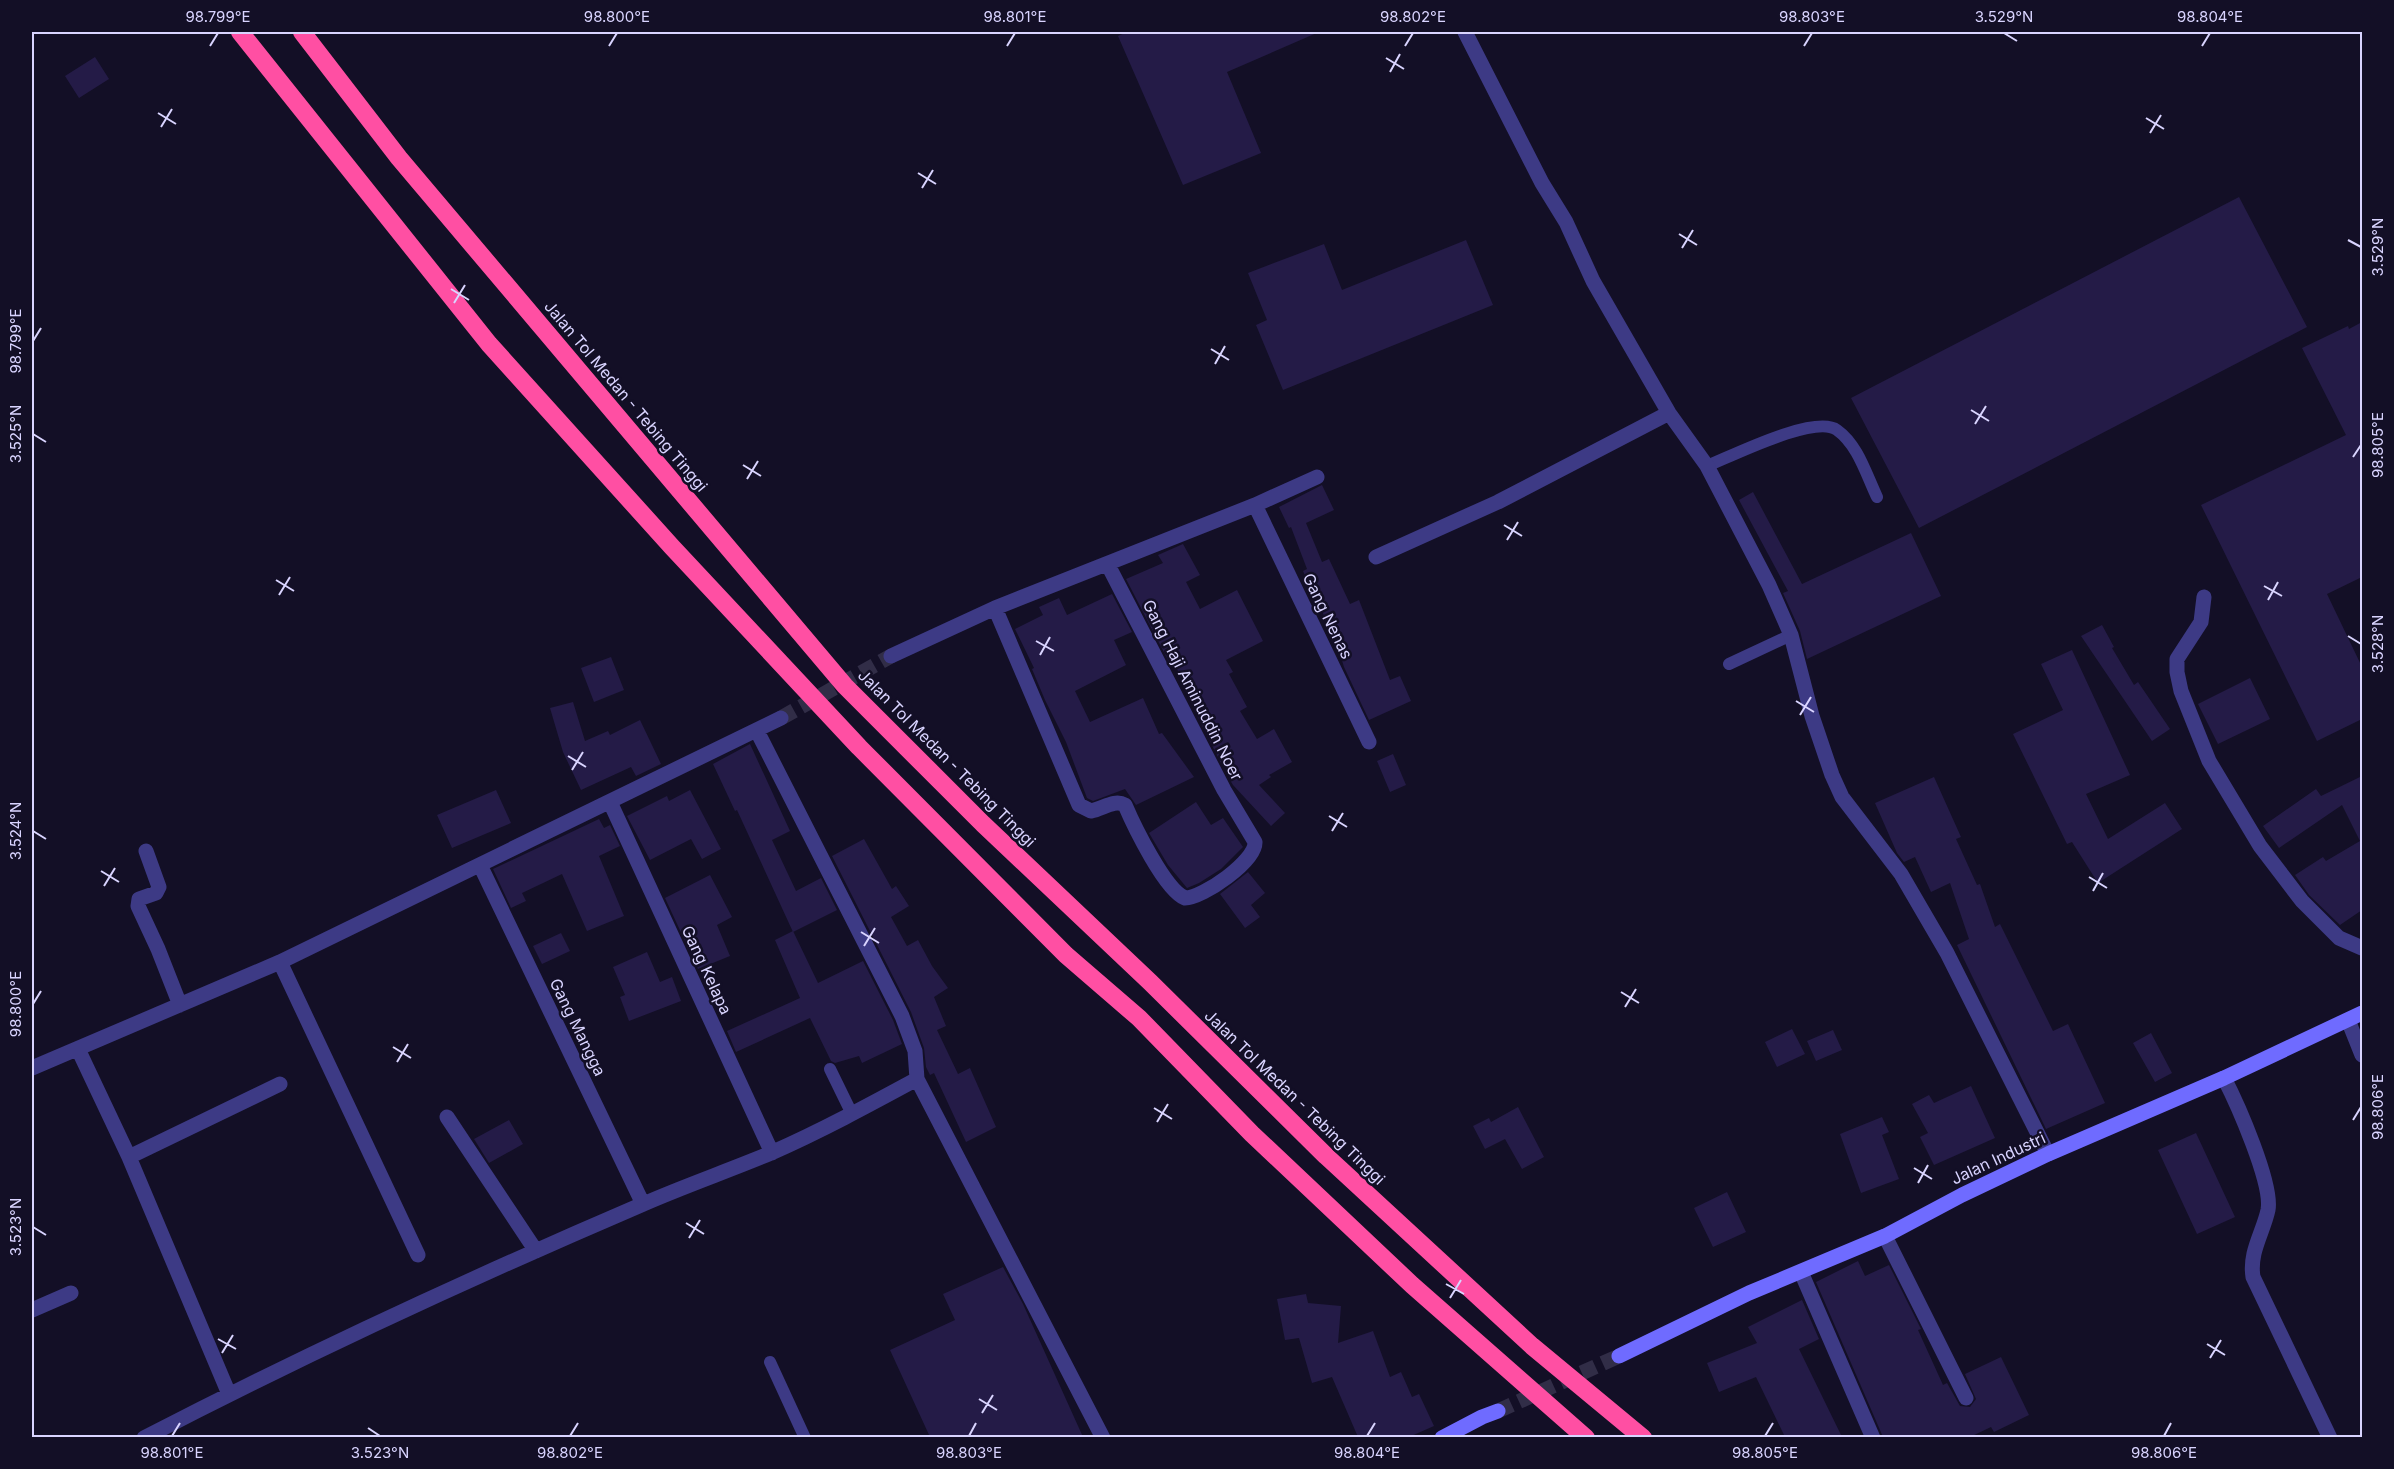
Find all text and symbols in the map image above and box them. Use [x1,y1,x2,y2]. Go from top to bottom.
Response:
text: 98.799°E [185,7,251,26]
text: 98.800°E [584,7,650,26]
text: 98.801°E [984,7,1046,26]
text: 98.802°E [1380,7,1446,26]
text: 98.803°E [1779,7,1845,26]
text: 3.529°N [1975,7,2033,26]
text: 98.804°E [2177,7,2243,26]
text: 3.529°N [2368,218,2387,276]
street label: Jalan Tol Medan - Tebing Tinggi [540,296,712,496]
text: 98.799°E [6,308,25,374]
text: 3.525°N [6,405,25,463]
text: 98.805°E [2368,412,2387,478]
street label: Gang Nenas [1299,570,1357,662]
street label: Gang Haji Aminuddin Noer [1139,596,1247,784]
text: 3.528°N [2368,615,2387,673]
street label: Jalan Tol Medan - Tebing Tinggi [854,665,1040,851]
text: 3.524°N [6,802,25,860]
street label: Gang Kelapa [678,922,736,1018]
text: 98.800°E [6,971,25,1037]
street label: Gang Mangga [546,975,610,1079]
street label: Jalan Tol Medan - Tebing Tinggi [1201,1005,1389,1189]
text: 98.806°E [2368,1074,2387,1140]
street label: Jalan Industri [1948,1127,2048,1189]
text: 3.523°N [6,1198,25,1256]
text: 98.801°E [141,1443,203,1462]
text: 3.523°N [351,1443,409,1462]
text: 98.802°E [537,1443,603,1462]
text: 98.803°E [936,1443,1002,1462]
text: 98.804°E [1334,1443,1400,1462]
text: 98.805°E [1732,1443,1798,1462]
text: 98.806°E [2131,1443,2197,1462]

